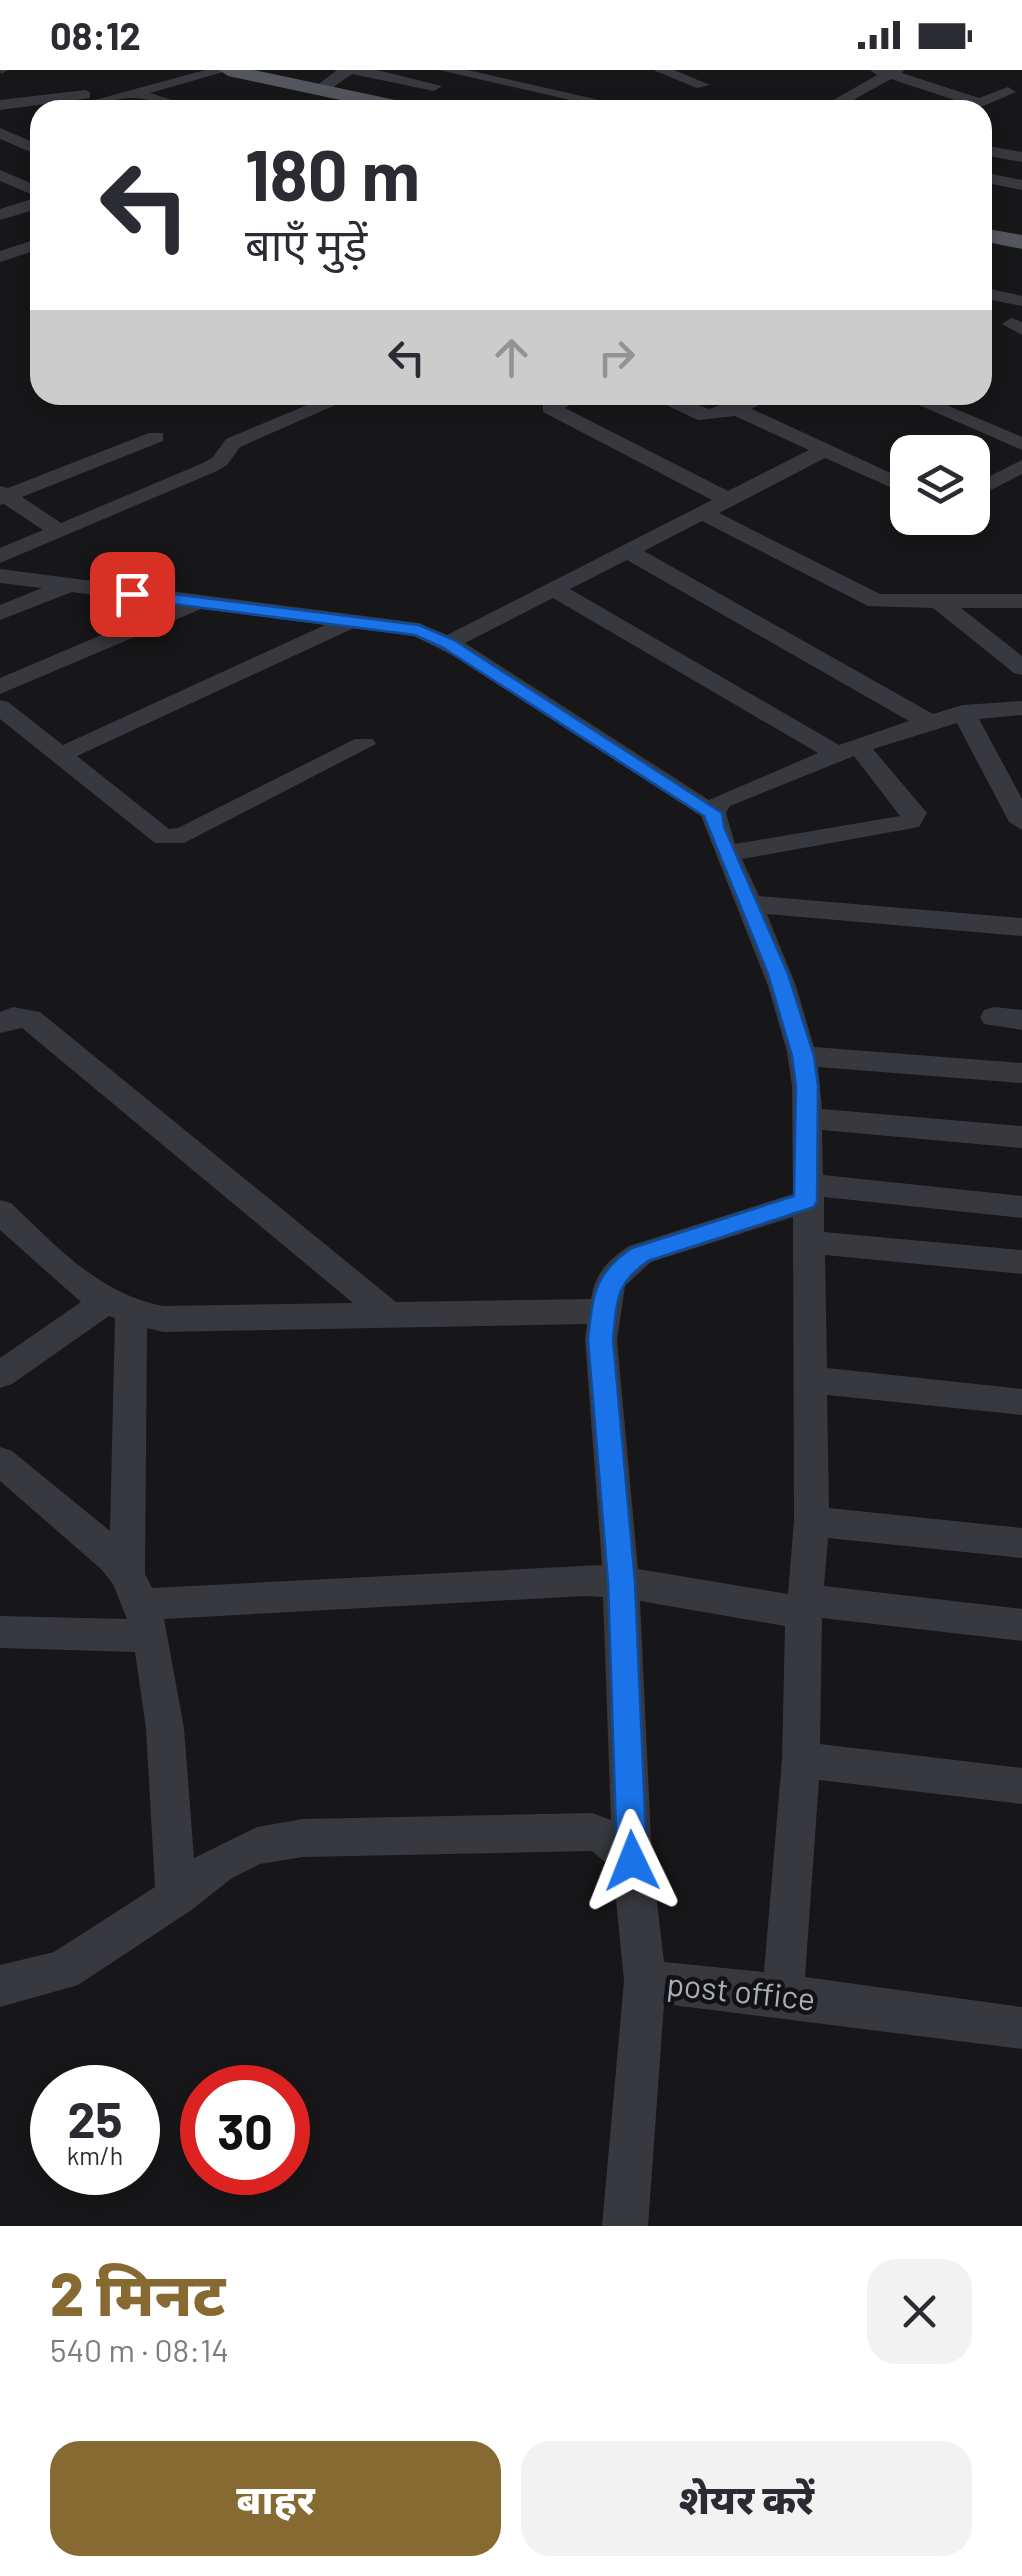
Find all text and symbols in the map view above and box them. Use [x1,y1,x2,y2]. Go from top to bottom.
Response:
text: 08:12 [50,12,141,58]
text: 180 m [245,131,420,215]
icon: left [80,140,210,270]
text: बाएँ मुड़ें [245,216,367,270]
icon: left [379,330,434,385]
icon: ahead [484,330,539,385]
icon: right [589,330,644,385]
map controls [890,435,990,535]
button: layers [890,435,990,535]
pin [90,552,175,637]
icon: arrive [105,567,160,622]
position arrow [580,1809,684,1913]
street label: post office [665,1963,817,2017]
speed limit sign: 30 [180,2065,310,2195]
text: 25 [68,2088,122,2148]
text: km/h [67,2140,123,2170]
text: 2 मिनट [50,2256,225,2328]
button: close [867,2259,972,2364]
text: 540 m · 08:14 [50,2330,229,2368]
button: बाहर [50,2441,501,2556]
button: शेयर करें [521,2441,972,2556]

